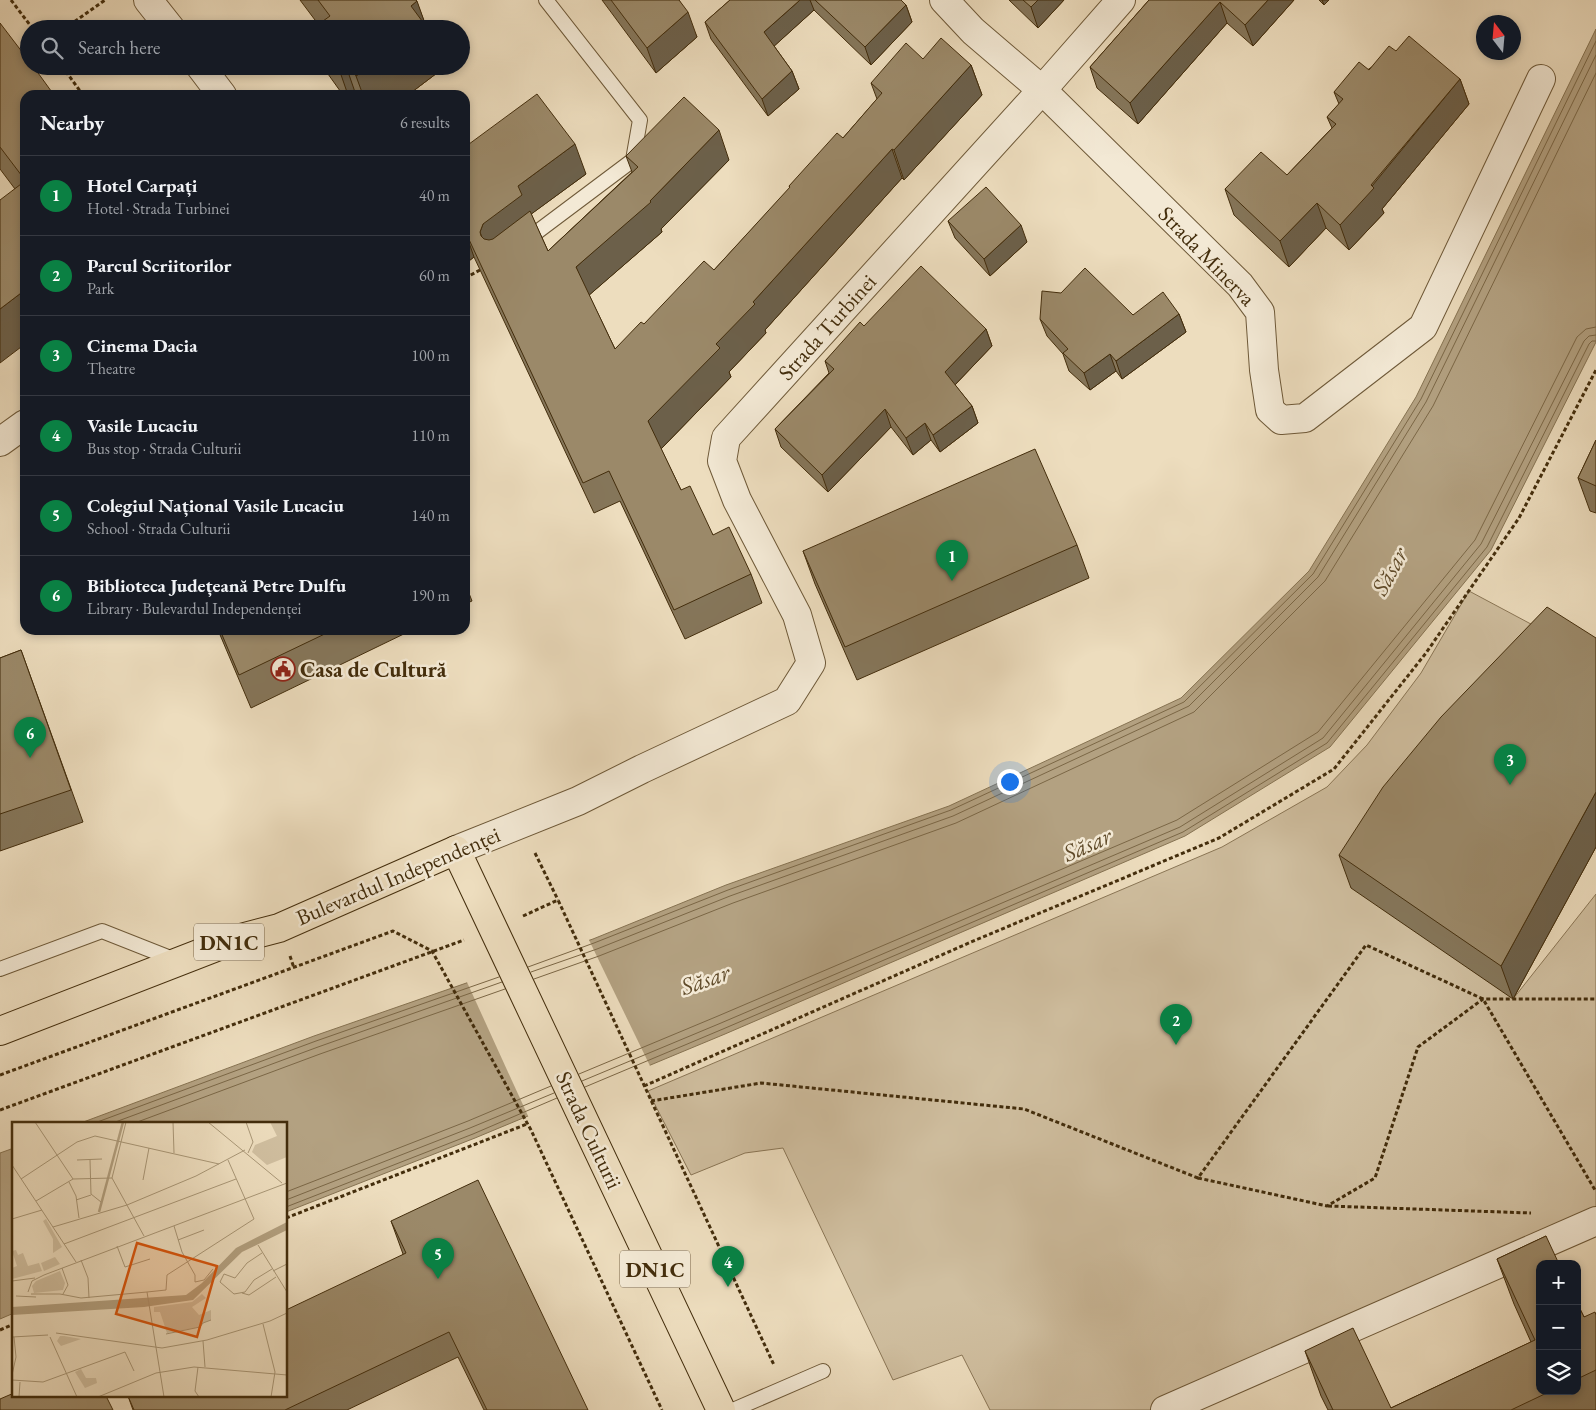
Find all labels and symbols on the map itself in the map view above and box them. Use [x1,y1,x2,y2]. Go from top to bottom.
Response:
north arrow [1476,15,1521,60]
street label: Strada Minerva [1152,200,1262,312]
street label: Strada Turbinei [772,268,882,386]
pin: 1 [936,540,968,581]
water label: Săsar [1363,540,1415,601]
place label: Casa de Cultură [300,655,447,684]
public building icon: Casa de Cultură [270,656,296,682]
pin: 6 [14,717,46,758]
pin: 3 [1494,744,1526,785]
your location [997,769,1023,795]
water label: Săsar [1057,819,1118,869]
street label: Bulevardul Independenței [292,820,504,932]
road number: DN1C [194,924,264,960]
water label: Săsar [675,956,735,1002]
pin: 2 [1160,1004,1192,1045]
street label: Strada Culturii [549,1066,629,1194]
inset map [12,1122,288,1398]
pin: 5 [422,1238,454,1279]
pin: 4 [712,1246,744,1287]
road number: DN1C [620,1250,690,1288]

